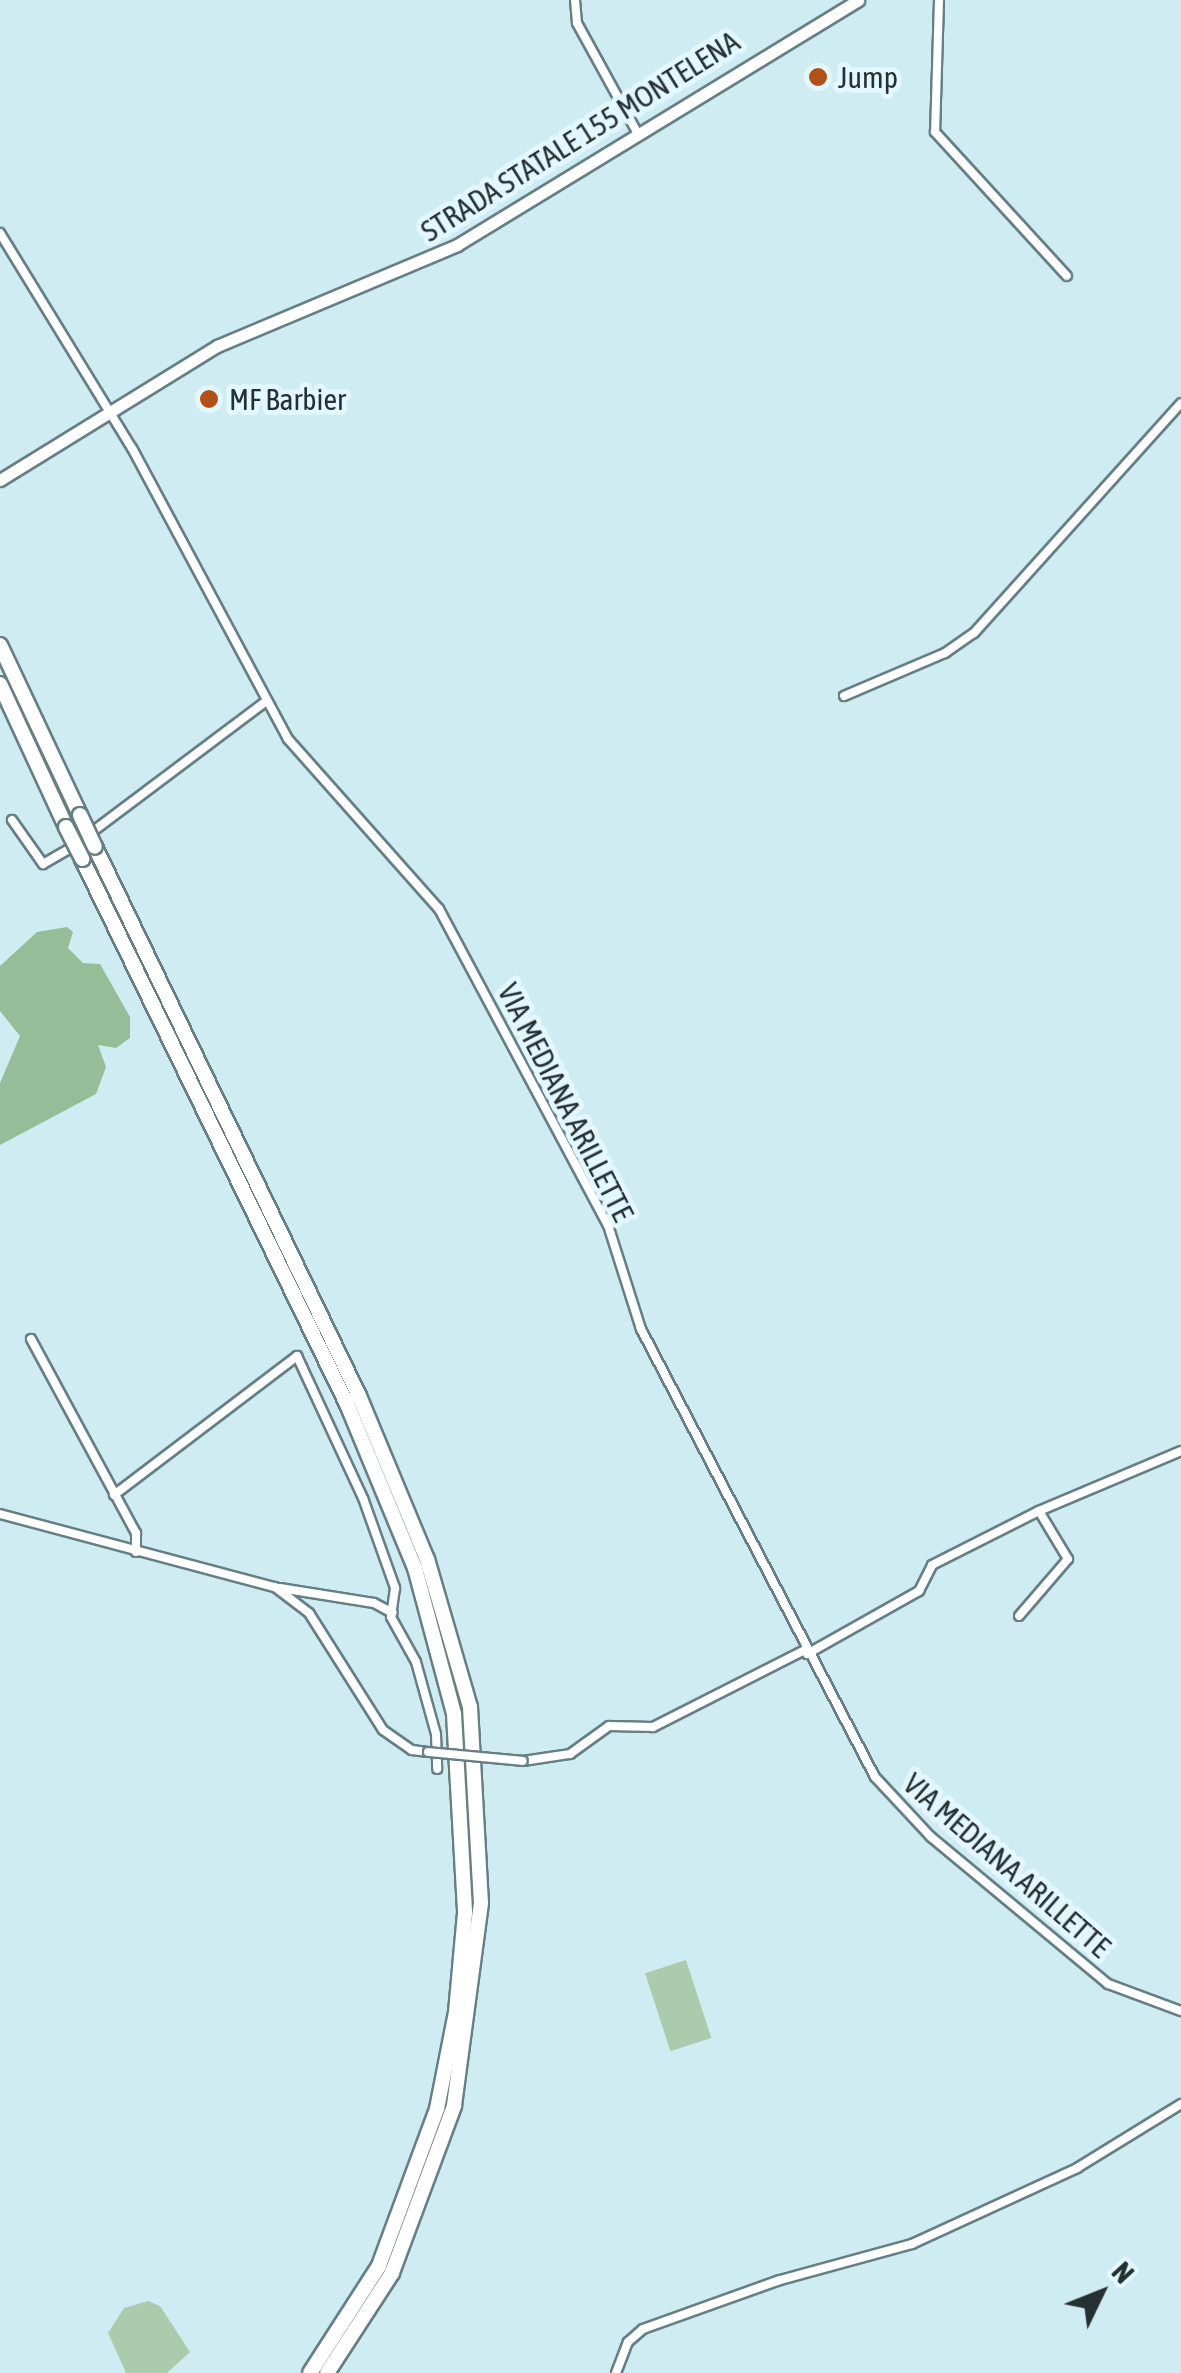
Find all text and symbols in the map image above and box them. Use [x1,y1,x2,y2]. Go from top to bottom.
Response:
street label: STRADA STATALE 155 MONTELENA [414,23,746,249]
place label: Jump [838,59,898,95]
marker: Jump [807,66,829,88]
place label: MF Barbier [229,381,346,417]
marker: MF Barbier [198,388,220,410]
street label: VIA MEDIANA ARILLETTE [490,977,642,1227]
street label: VIA MEDIANA ARILLETTE [896,1765,1118,1965]
north arrow [1051,2243,1151,2343]
text: N [1106,2256,1140,2289]

